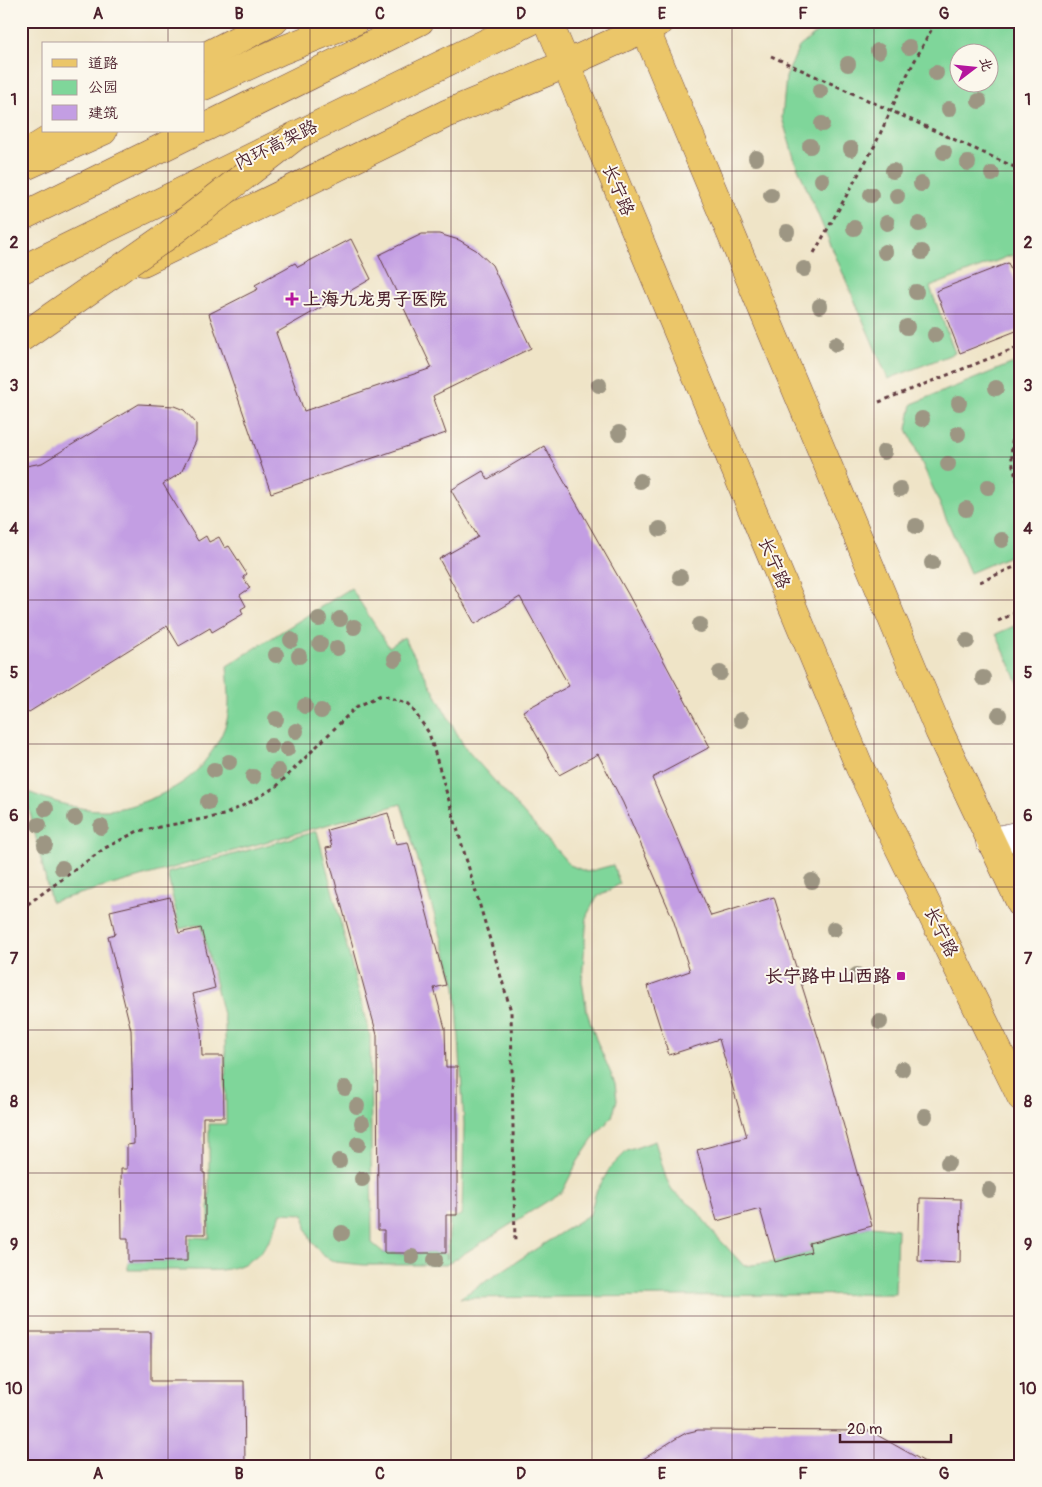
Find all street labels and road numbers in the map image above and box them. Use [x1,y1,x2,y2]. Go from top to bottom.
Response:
street label: 内环高架路 [231,115,321,175]
street label: 长宁路 [597,161,639,219]
street label: 长宁路 [753,534,795,592]
street label: 长宁路 [919,903,963,961]

